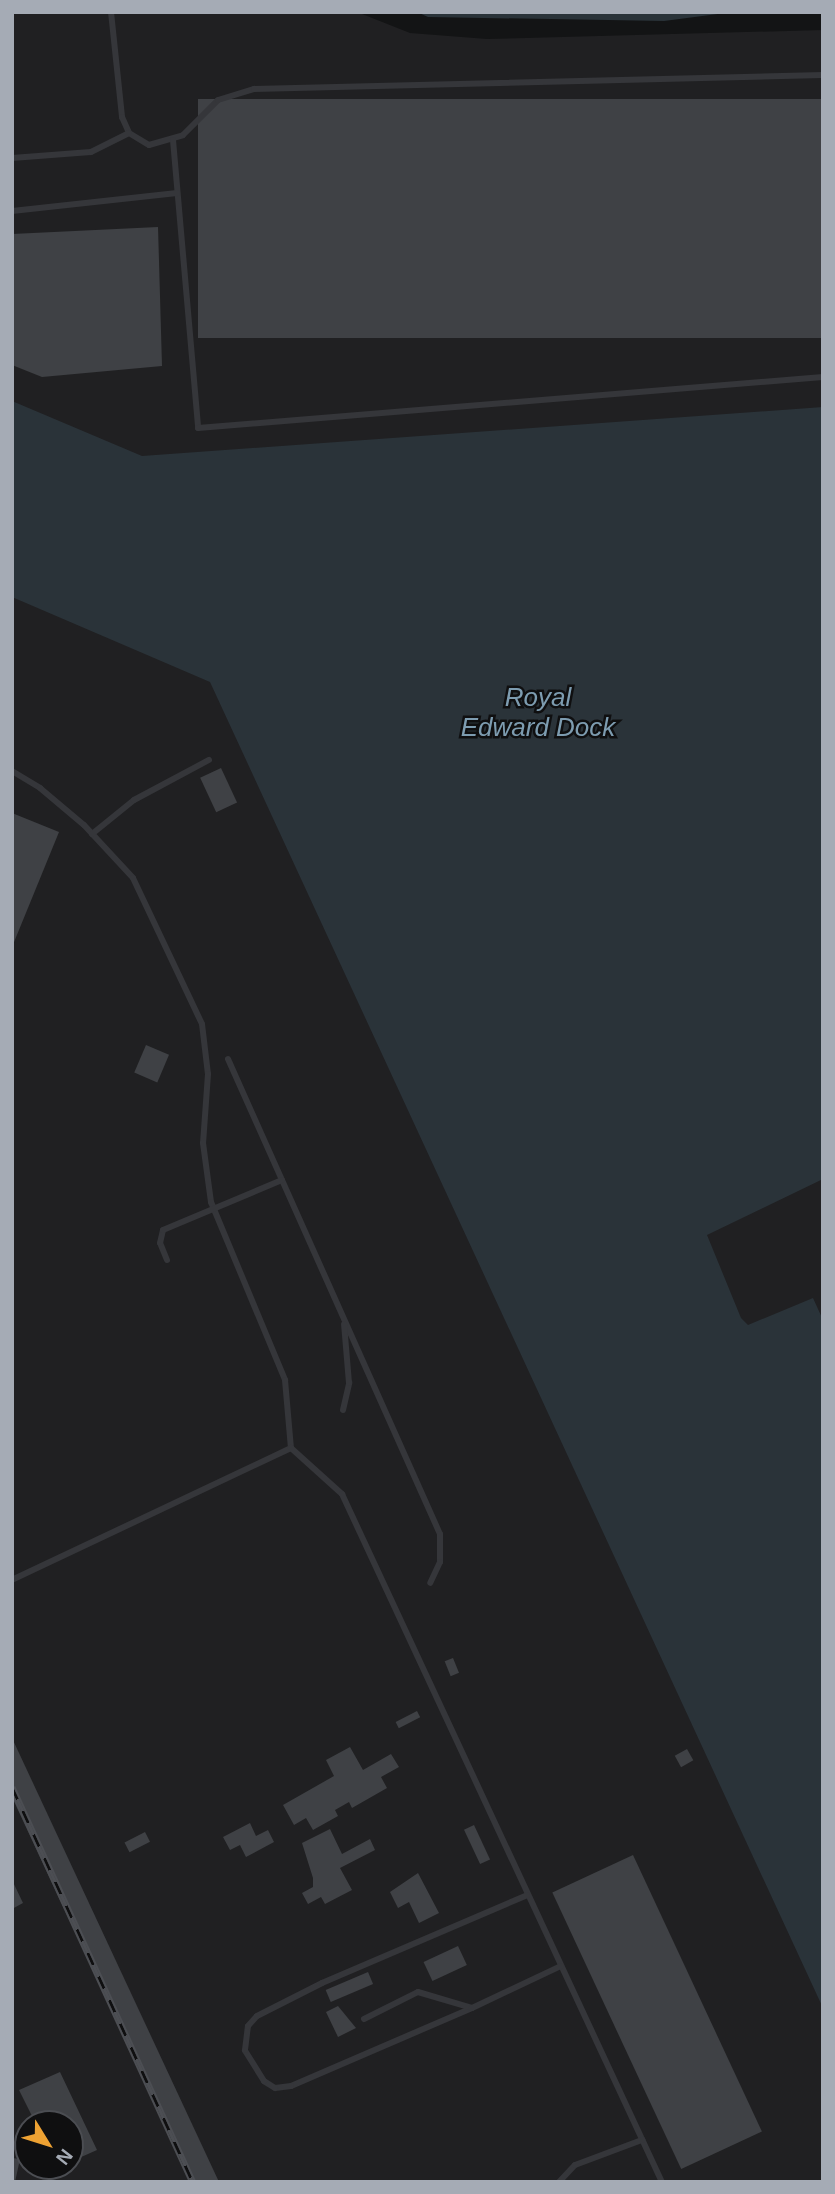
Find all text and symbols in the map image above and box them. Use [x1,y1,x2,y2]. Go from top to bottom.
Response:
water label: Royal Edward Dock [461,682,615,744]
north arrow [14,2110,84,2180]
text: N [52,2145,77,2169]

